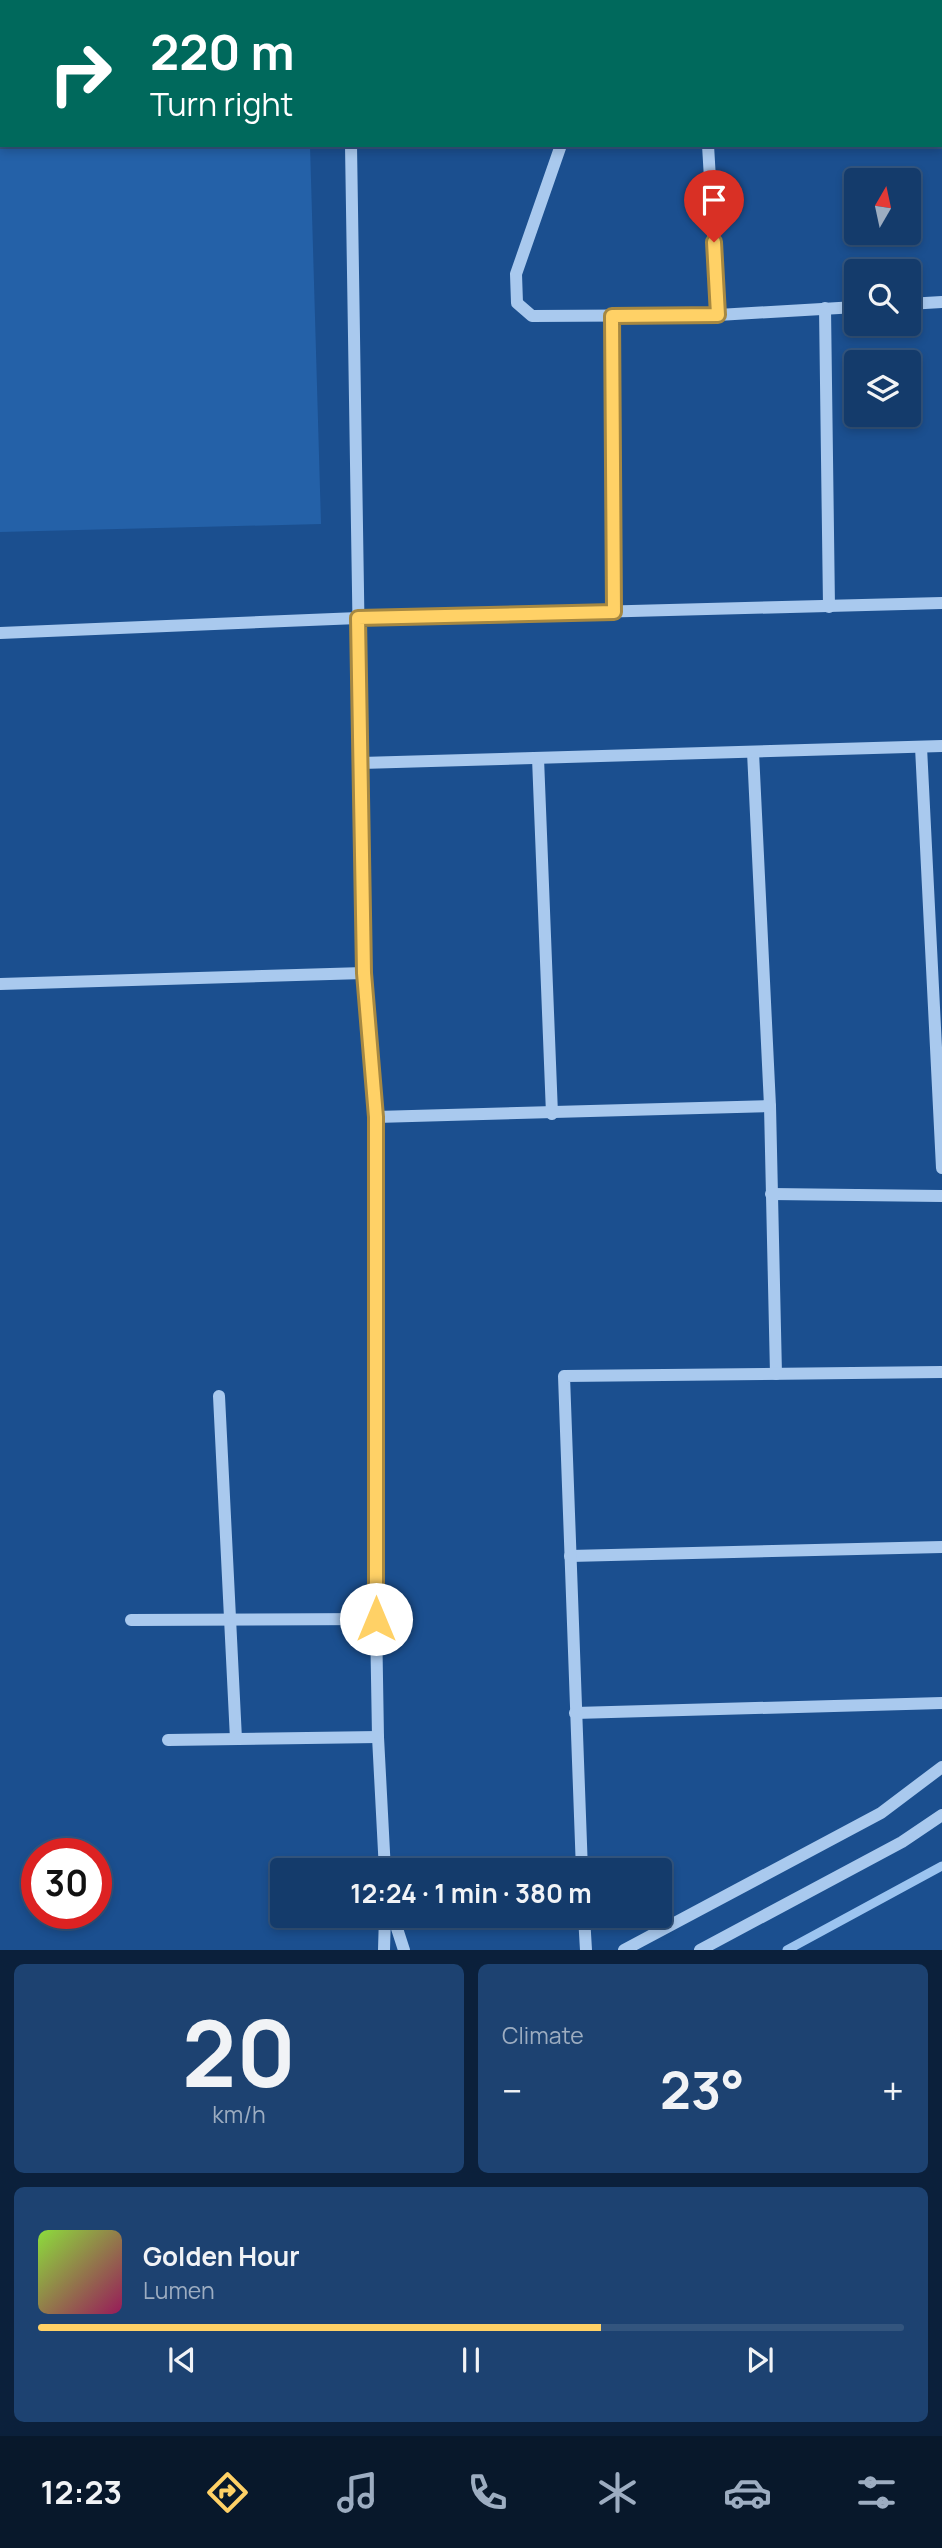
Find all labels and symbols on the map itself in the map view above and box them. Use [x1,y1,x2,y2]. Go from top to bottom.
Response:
north arrow [844,168,920,245]
pin [684,170,744,242]
position arrow [339,1582,413,1656]
speed limit sign: 30 [21,1838,112,1929]

